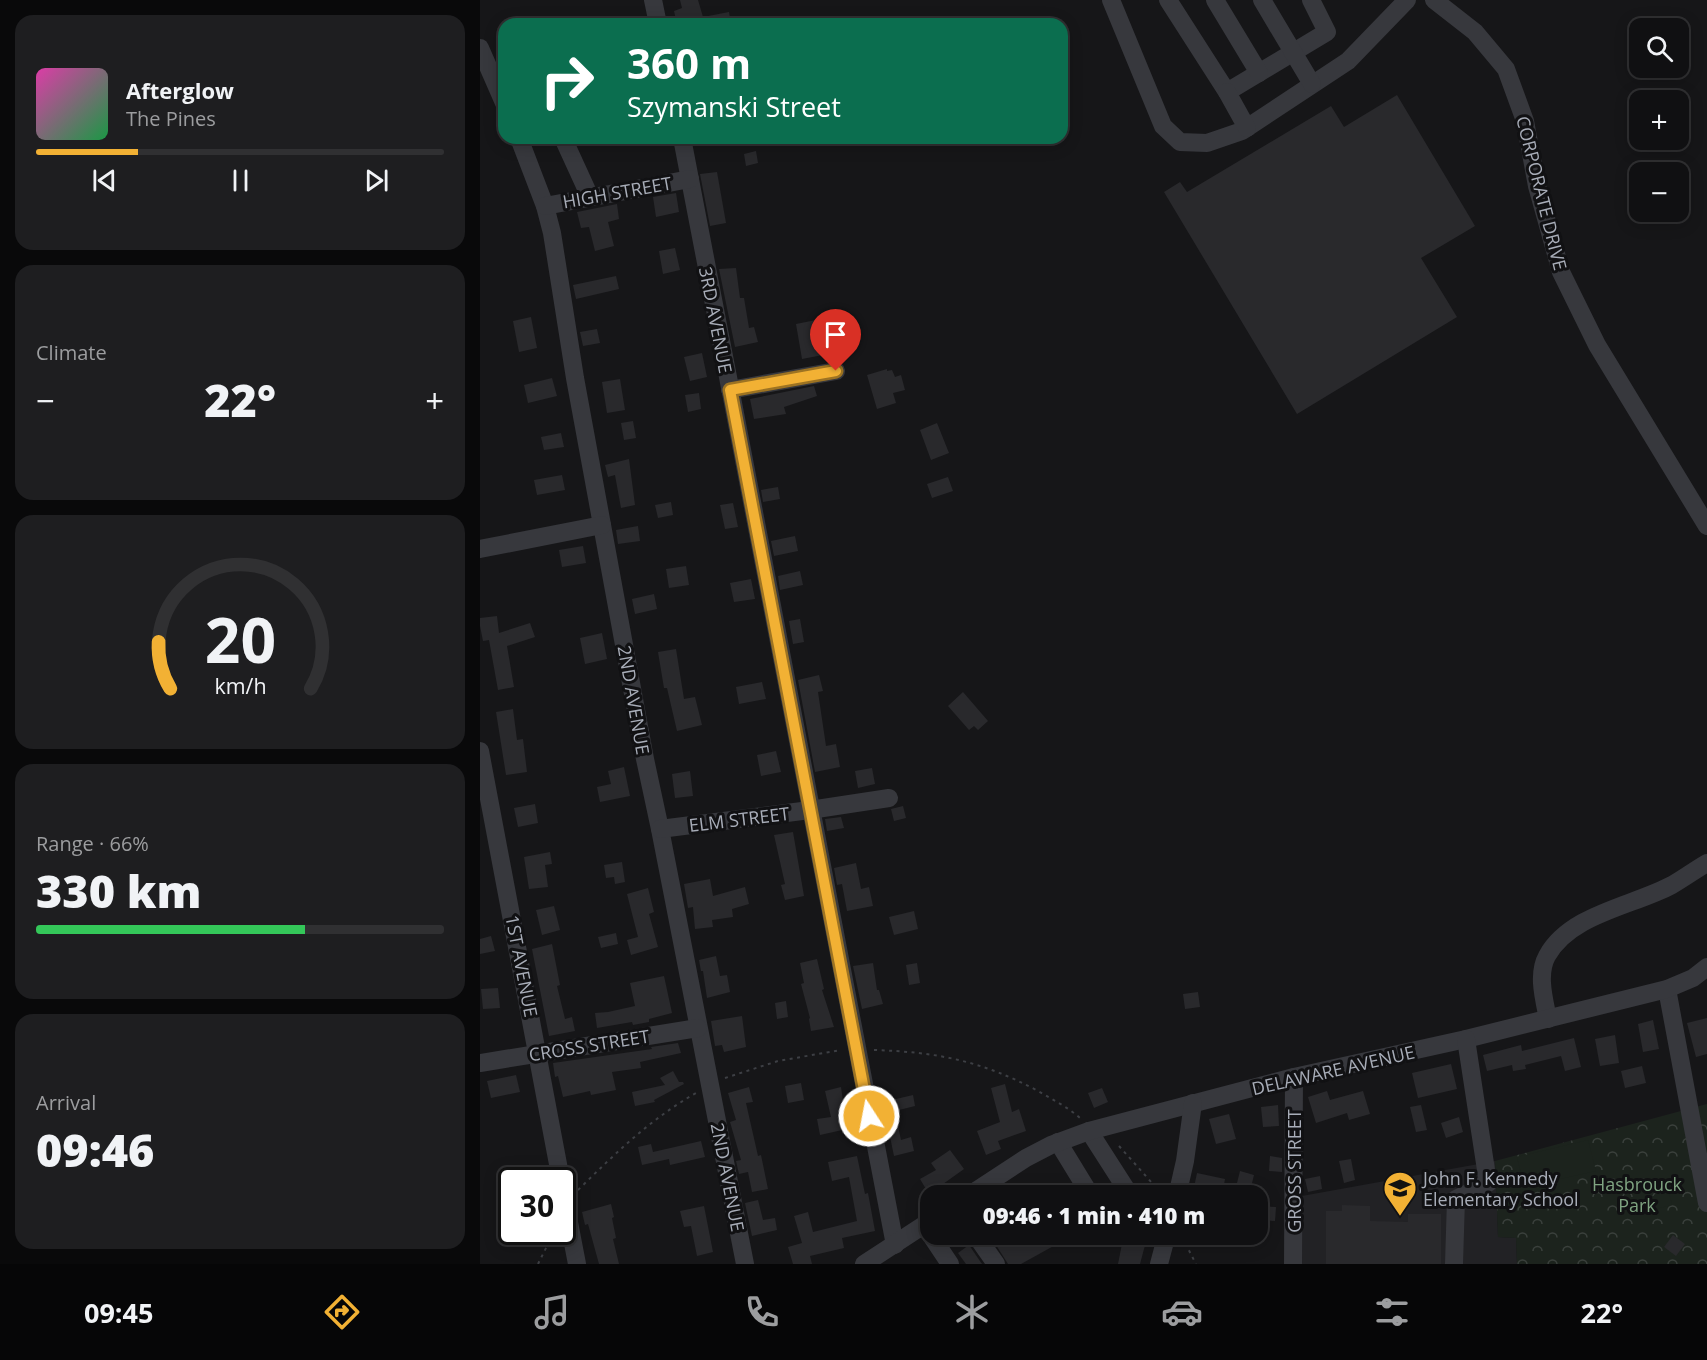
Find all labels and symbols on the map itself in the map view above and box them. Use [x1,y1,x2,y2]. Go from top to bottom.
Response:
street label: CORPORATE DRIVE [1511,113,1573,273]
street label: HIGH STREET [561,171,673,213]
street label: 3RD AVENUE [694,265,738,375]
pin [810,309,861,371]
street label: 2ND AVENUE [613,644,655,756]
street label: ELM STREET [687,801,791,837]
street label: 1ST AVENUE [500,913,544,1019]
street label: CROSS STREET [527,1024,651,1066]
street label: DELAWARE AVENUE [1249,1040,1417,1100]
position arrow [837,1084,901,1148]
street label: GROSS STREET [1282,1109,1306,1233]
street label: 2ND AVENUE [706,1121,750,1233]
place label: John F. Kennedy Elementary School [1421,1166,1579,1211]
speed limit sign: 30 [498,1167,576,1245]
school or university icon: John F. Kennedy Elementary School [1382,1170,1418,1217]
park label: Hasbrouck Park [1592,1172,1683,1217]

